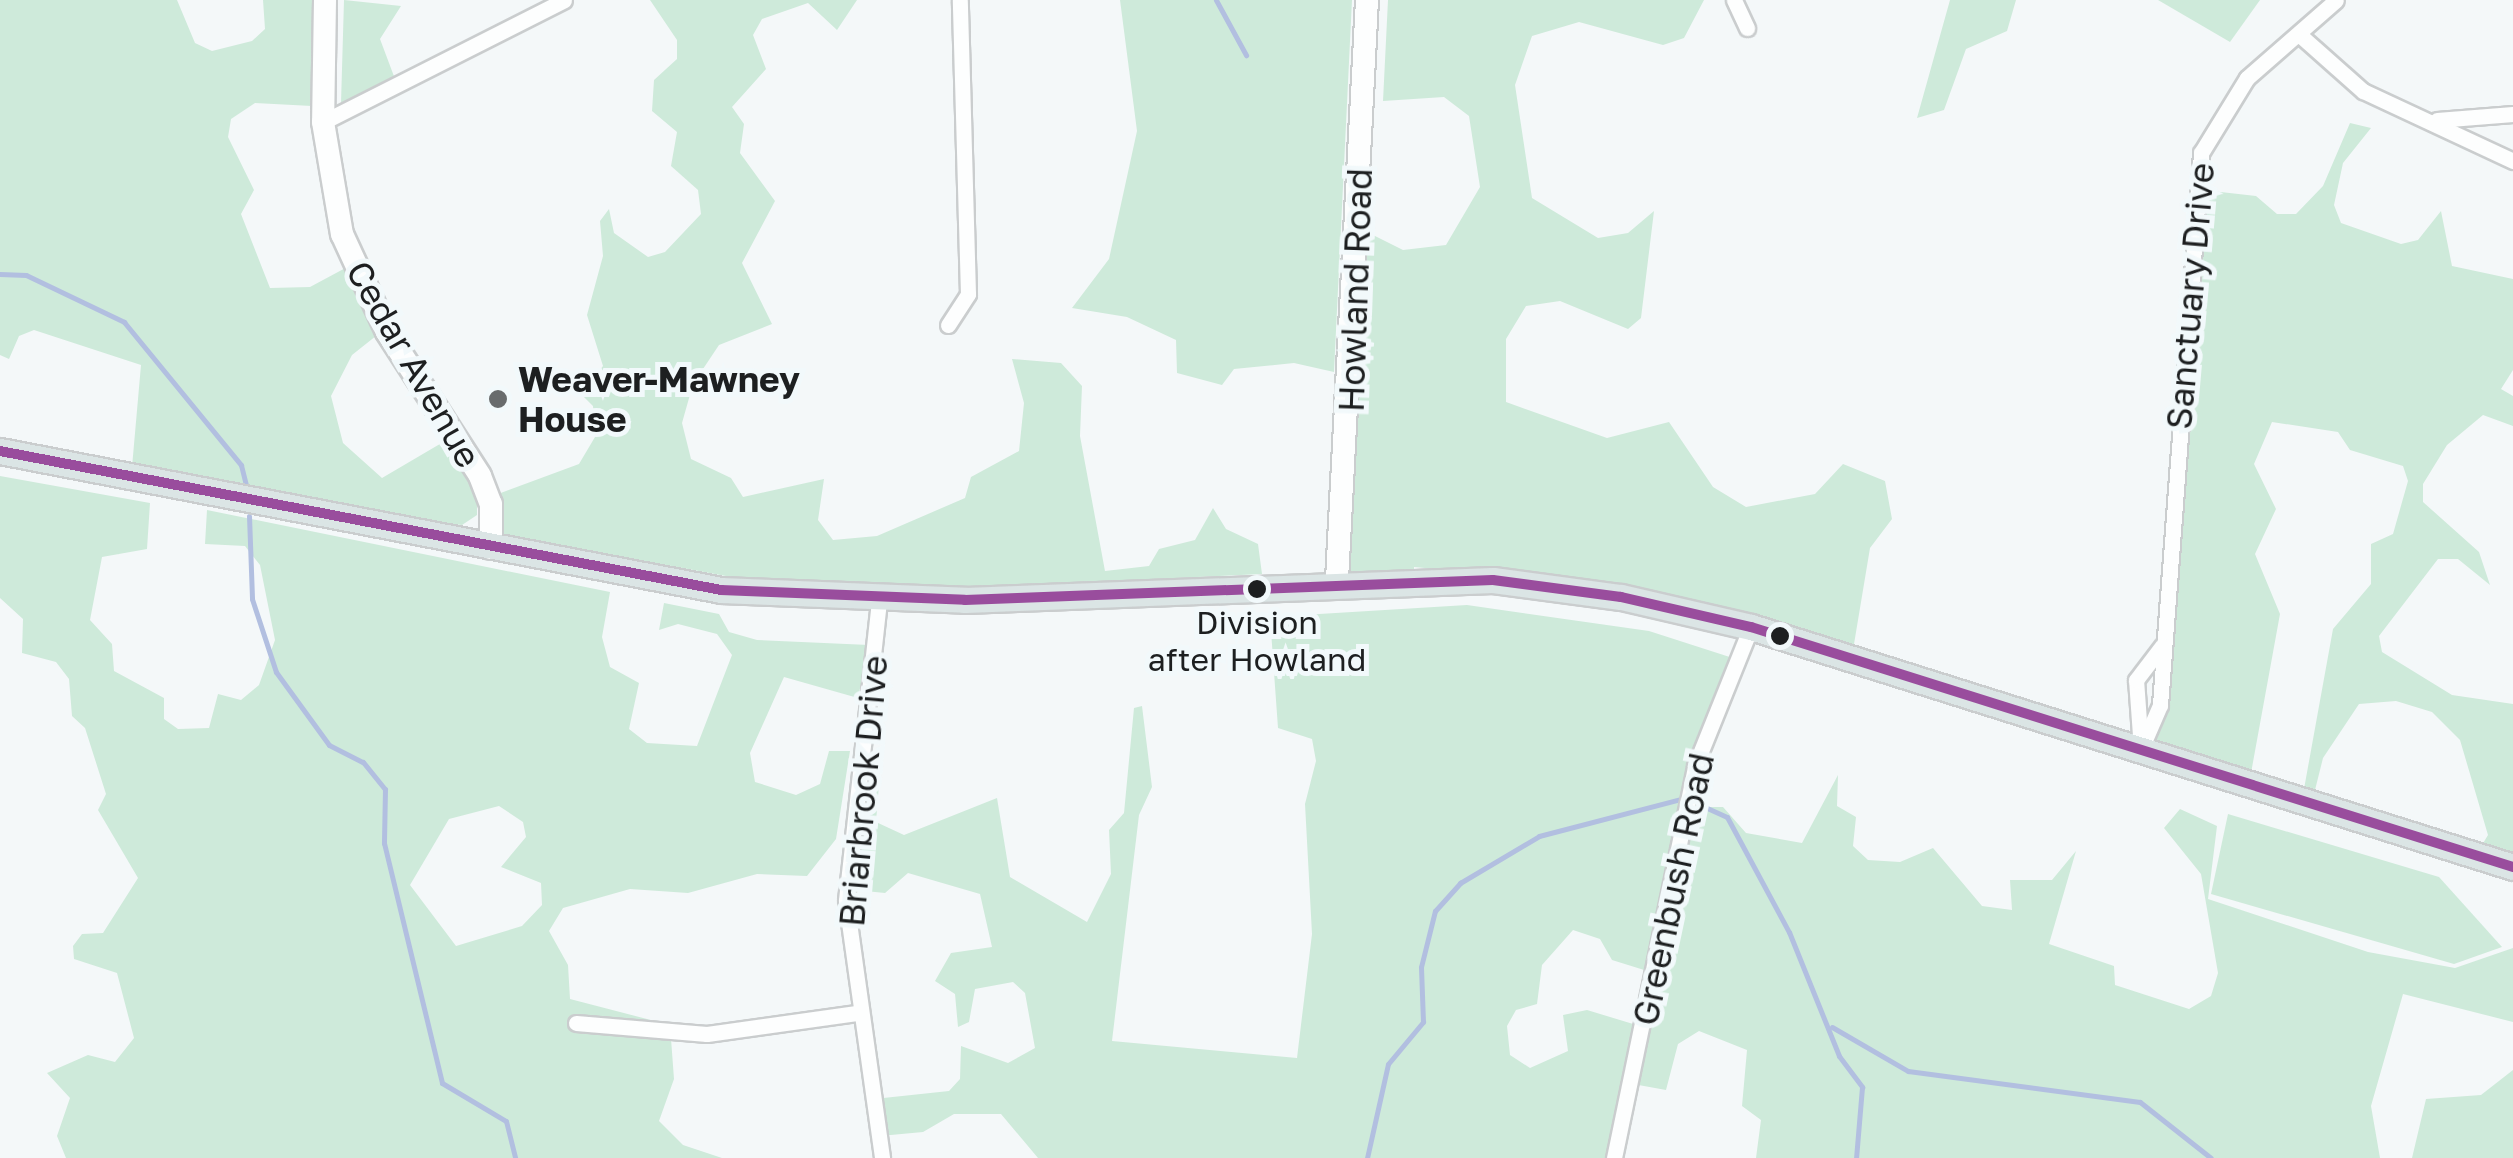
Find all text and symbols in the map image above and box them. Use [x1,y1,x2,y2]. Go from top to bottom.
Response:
street label: Sanctuary Drive [2157,161,2223,431]
street label: Howland Road [1330,167,1380,413]
street label: Cedar Avenue [338,253,490,475]
place label: Weaver-Mawney House [518,358,800,440]
marker: Weaver-Mawney House [487,388,509,410]
marker: Division after Howland [1247,579,1267,599]
place label: Division after Howland [1148,604,1366,679]
unlabelled marker [1770,626,1790,646]
street label: Briarbrook Drive [830,654,896,928]
street label: Greenbush Road [1624,749,1722,1029]

